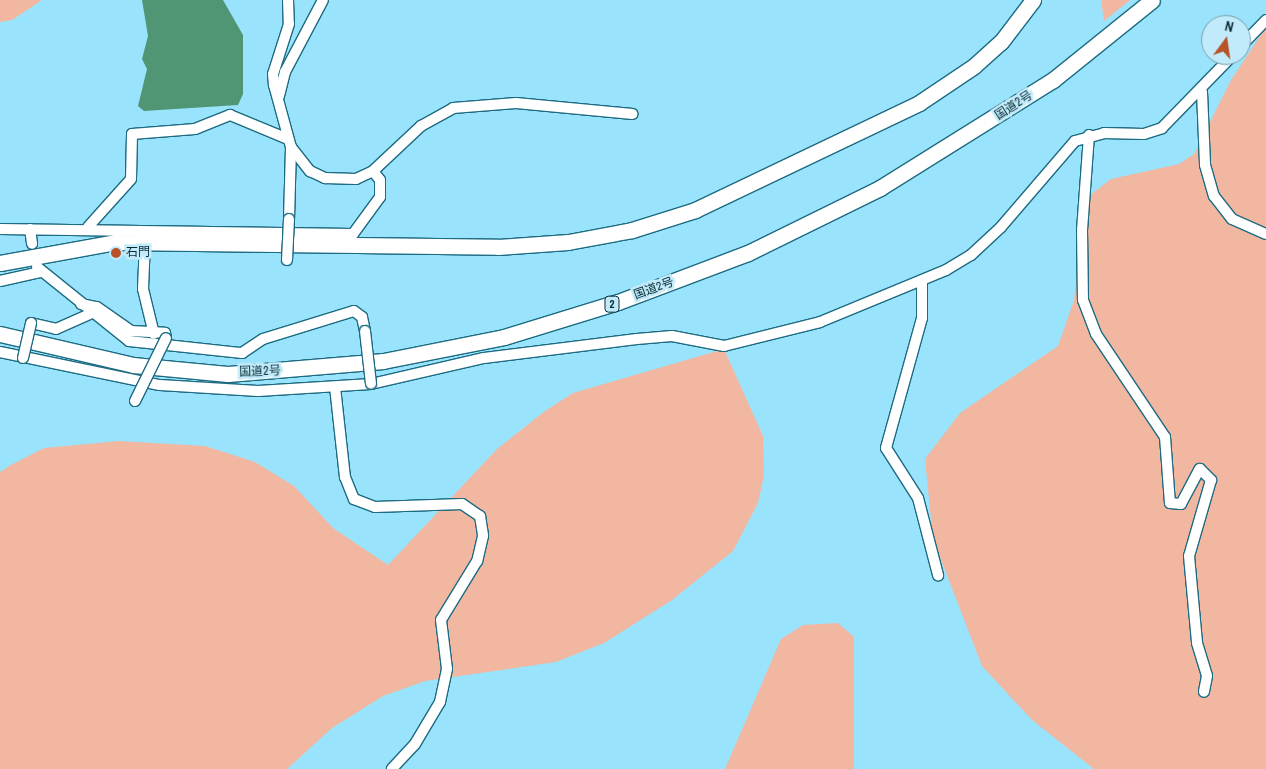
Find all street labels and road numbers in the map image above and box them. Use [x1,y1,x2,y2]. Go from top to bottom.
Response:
street label: 国道2号 [993,89,1035,123]
street label: 国道2号 [632,275,676,303]
road number: 2 [603,296,621,312]
street label: 国道2号 [239,364,281,380]

